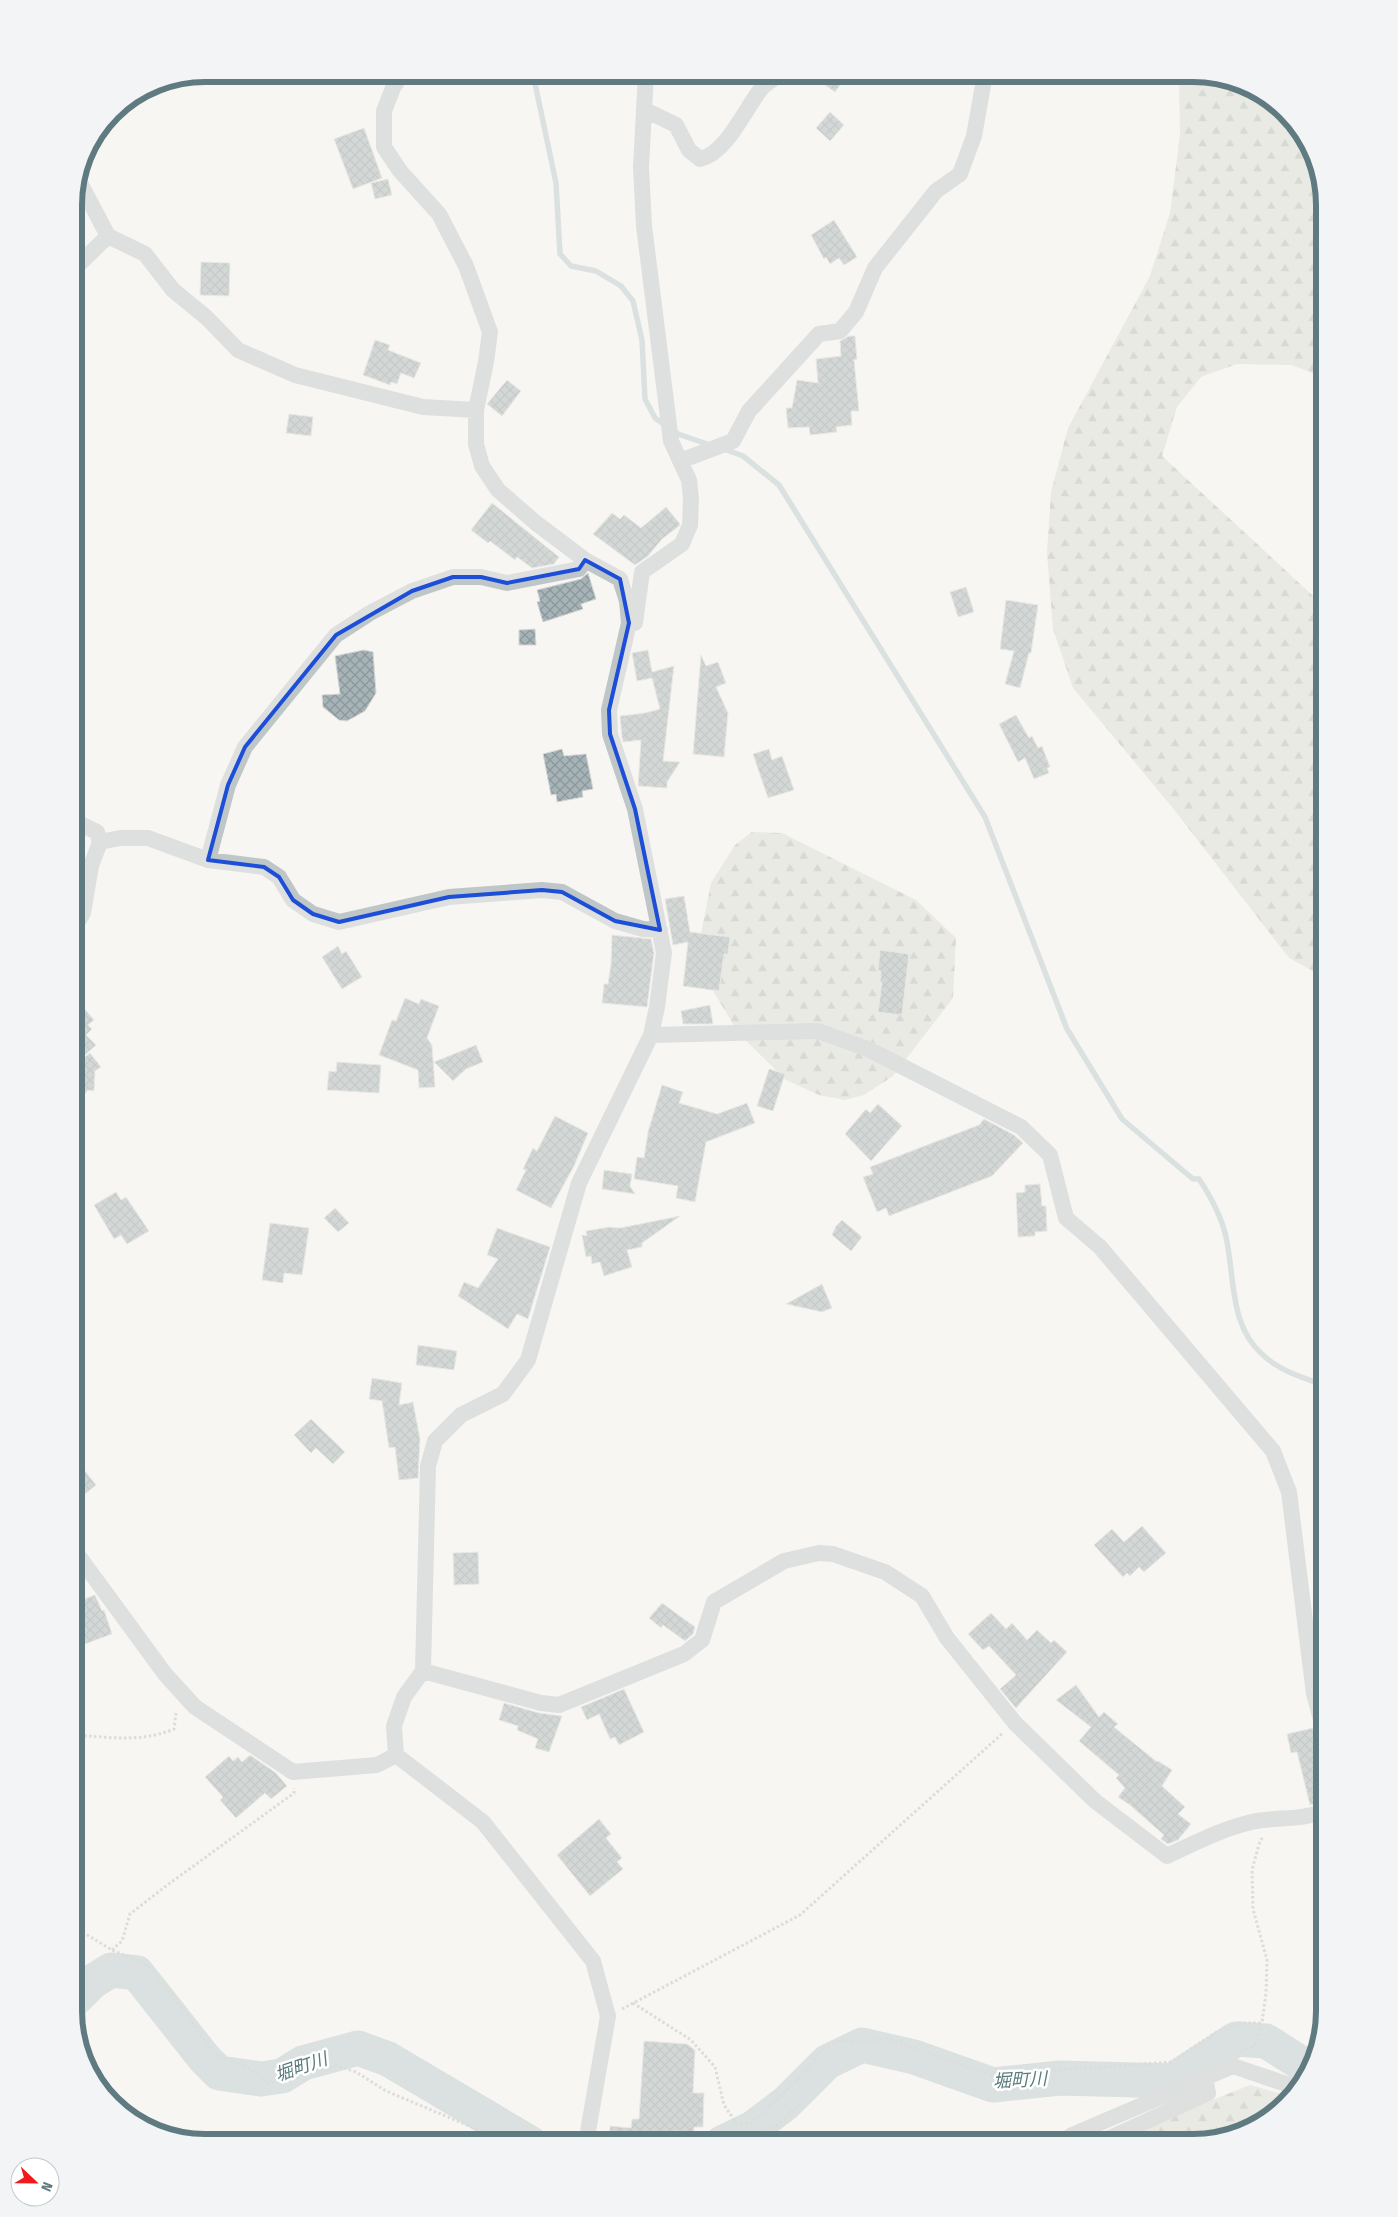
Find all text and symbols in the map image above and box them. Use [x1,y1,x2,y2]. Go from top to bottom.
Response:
water label: 堀町川 [272,2047,332,2086]
water label: 堀町川 [992,2067,1050,2092]
north arrow [10,2157,60,2207]
text: N [37,2180,56,2194]

